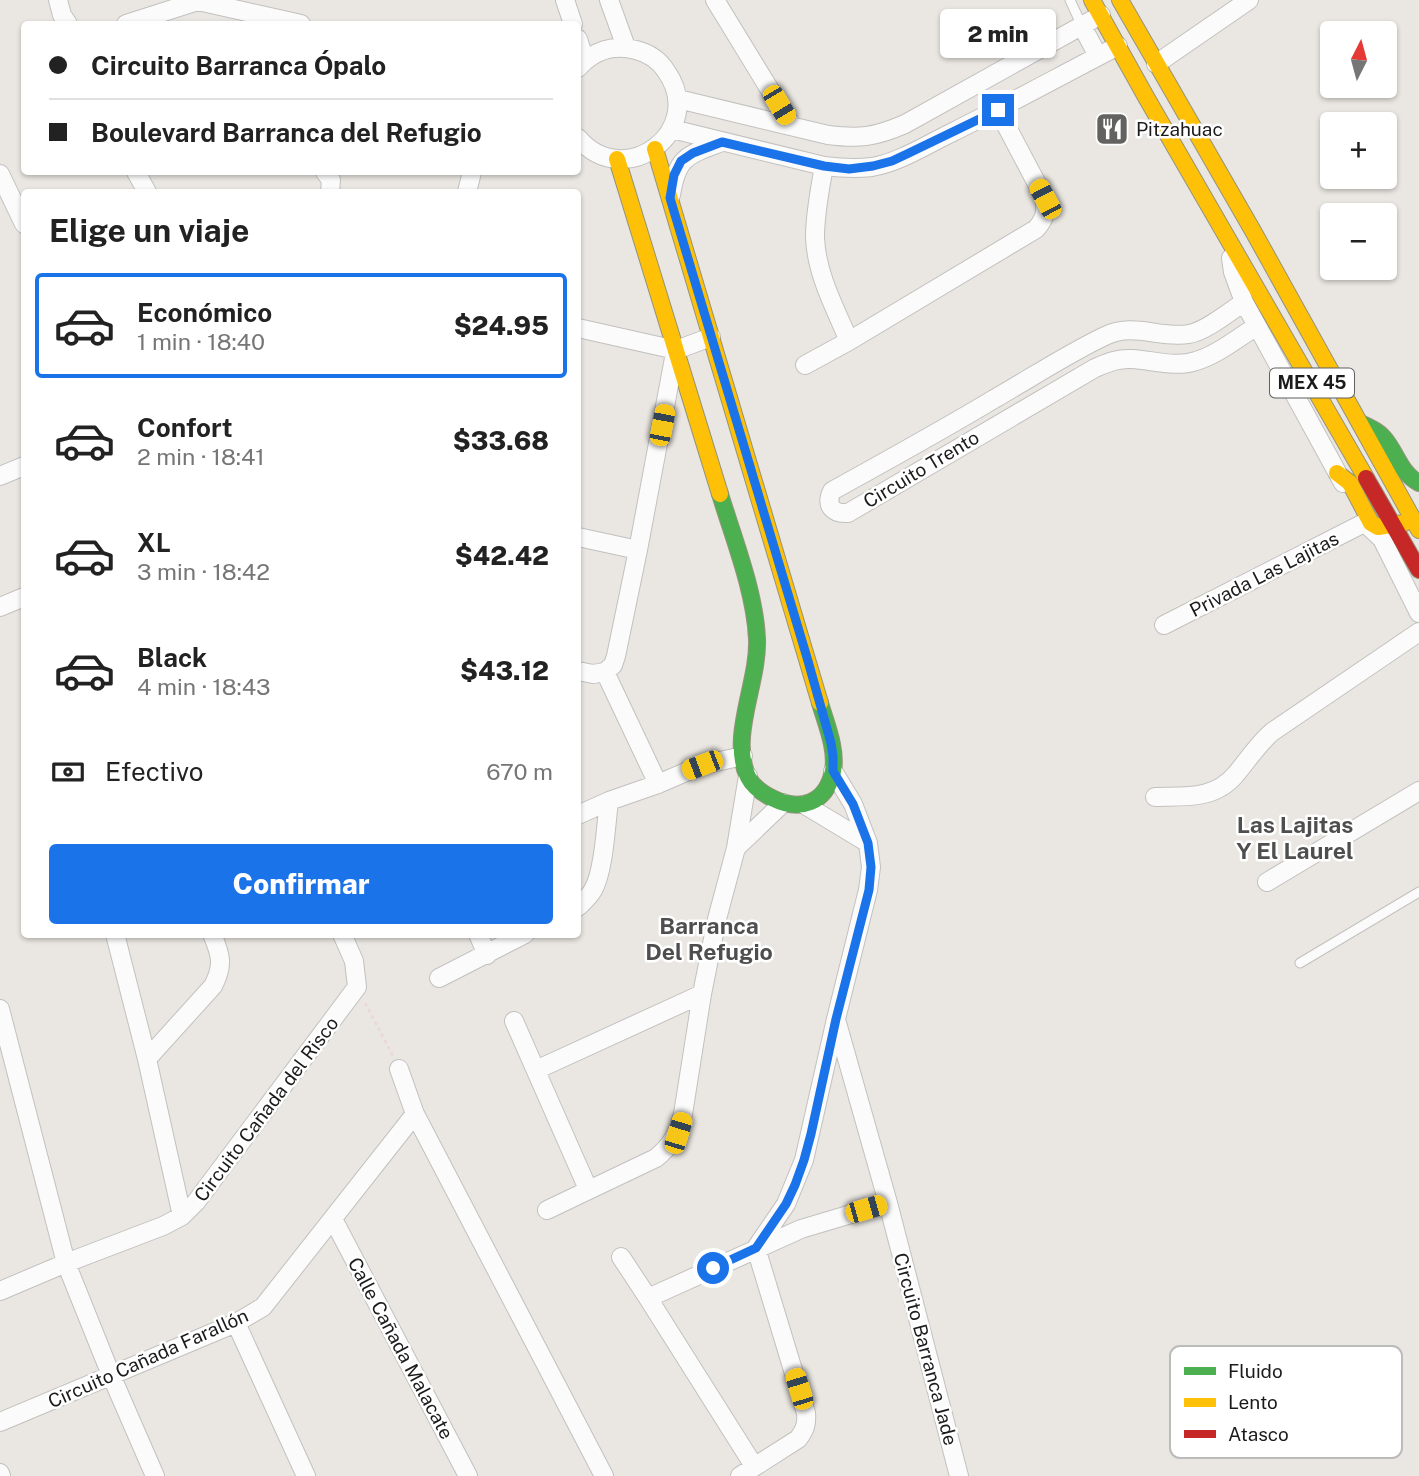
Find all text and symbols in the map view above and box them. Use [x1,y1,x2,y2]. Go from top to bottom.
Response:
callout: 2 min [940,8,1056,57]
text: 2 min [967,20,1029,47]
north arrow [1320,21,1396,98]
map controls [1320,21,1397,280]
text: Circuito Barranca Ópalo [91,50,386,81]
car [760,82,799,128]
route end [982,94,1014,126]
restaurant icon: Pitzahuac [1093,110,1131,148]
button: + [1320,112,1397,189]
text: Boulevard Barranca del Refugio [91,117,482,148]
place label: Pitzahuac [1136,118,1223,140]
car [1026,176,1065,222]
button: − [1320,203,1397,280]
text: Elige un viaje [49,212,249,249]
icon: car [53,294,116,357]
text: Económico [137,297,272,328]
text: $24.95 [454,310,549,341]
text: 1 min · 18:40 [137,328,265,355]
road number: MEX 45 [1270,368,1354,398]
car [648,402,677,448]
icon: car [53,409,116,472]
text: Confort [137,412,233,443]
text: $33.68 [453,425,549,456]
street label: Circuito Trento [859,426,983,512]
text: 2 min · 18:41 [137,443,265,470]
icon: car [53,524,116,587]
text: XL [137,527,171,558]
street label: Privada Las Lajitas [1186,527,1342,621]
text: $42.42 [455,540,549,571]
text: 3 min · 18:42 [137,558,270,585]
icon: car [53,639,116,702]
text: Black [137,642,207,673]
text: $43.12 [460,655,549,686]
text: 4 min · 18:43 [137,673,271,700]
car [679,748,726,782]
icon: cash [49,753,87,791]
text: Efectivo [105,756,203,787]
text: 670 m [486,758,553,785]
district label: Las Lajitas Y El Laurel [1236,811,1354,864]
button: Confirmar [49,844,553,924]
district label: Barranca Del Refugio [645,912,773,965]
street label: Circuito Cañada del Risco [189,1012,343,1206]
car [662,1110,695,1156]
car [843,1193,890,1225]
street label: Circuito Barranca Jade [890,1250,962,1448]
route start [697,1252,729,1284]
street label: Calle Cañada Malacate [344,1253,458,1443]
street label: Circuito Cañada Farallón [45,1304,251,1412]
legend [1170,1346,1402,1458]
text: Fluido [1228,1360,1283,1382]
car [783,1366,816,1412]
text: Lento [1228,1391,1278,1413]
text: Atasco [1228,1423,1289,1445]

